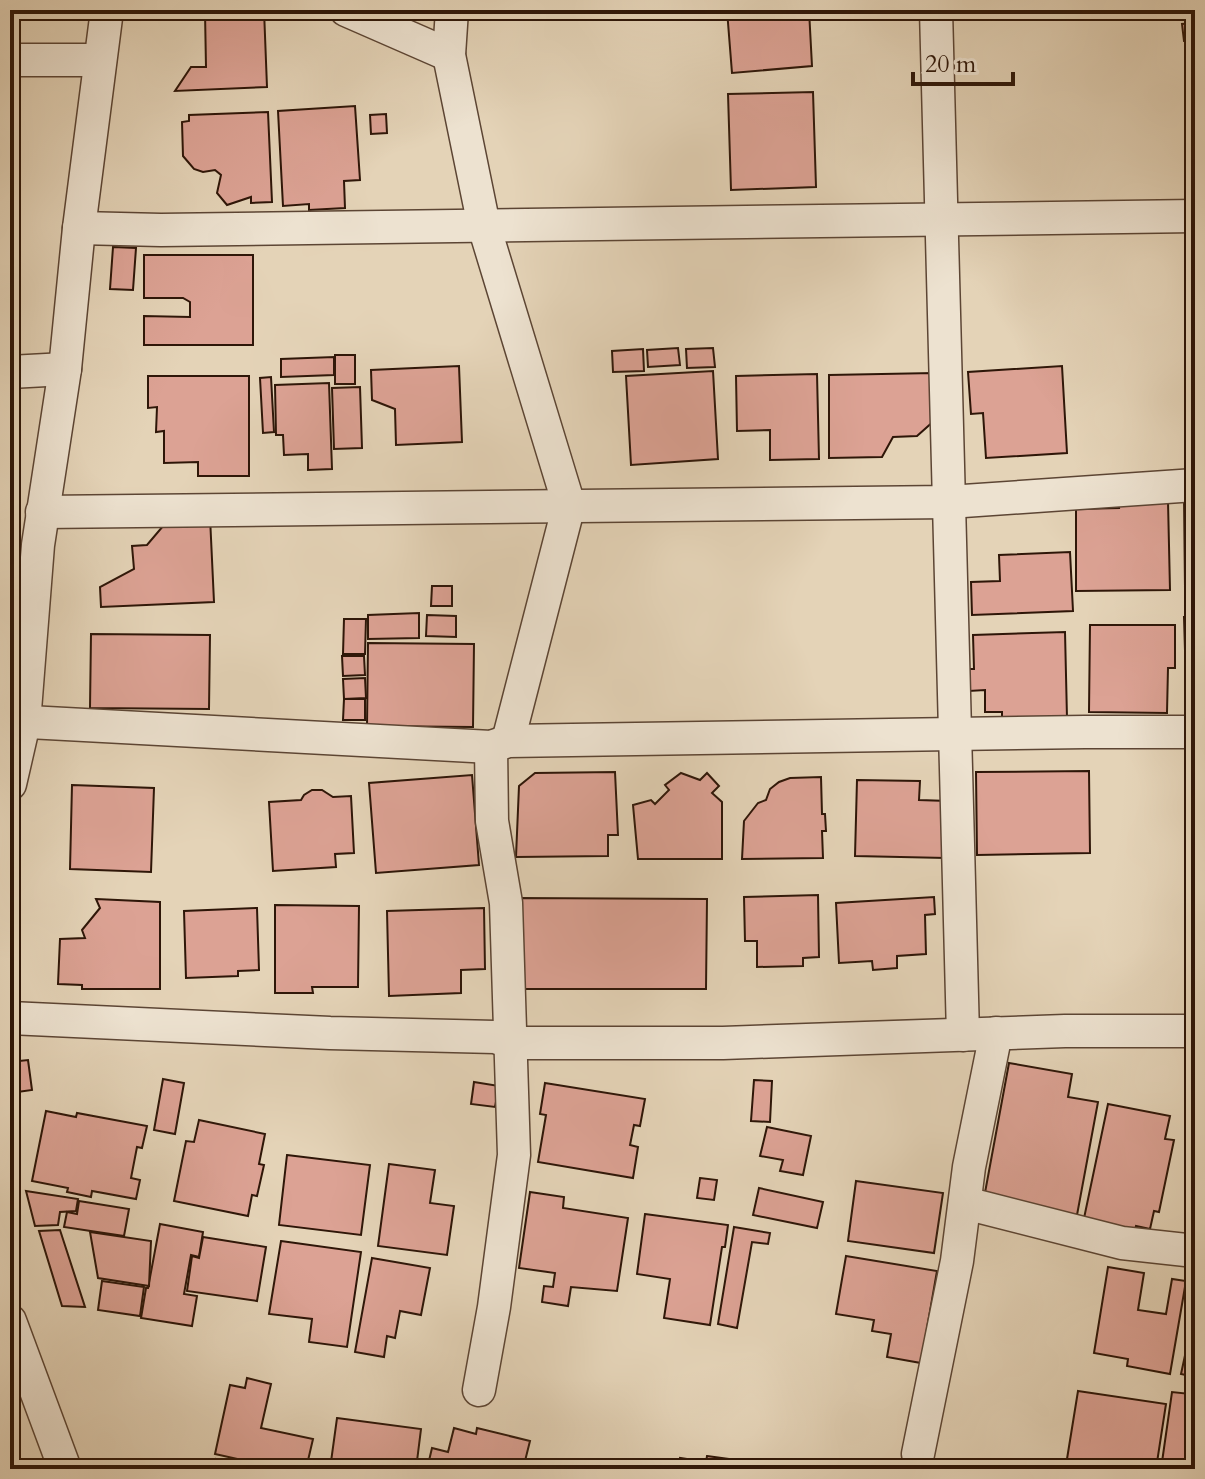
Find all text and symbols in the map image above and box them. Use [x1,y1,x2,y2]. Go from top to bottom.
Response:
scale bar [913,36,1013,86]
text: 20 m [925,48,977,81]

